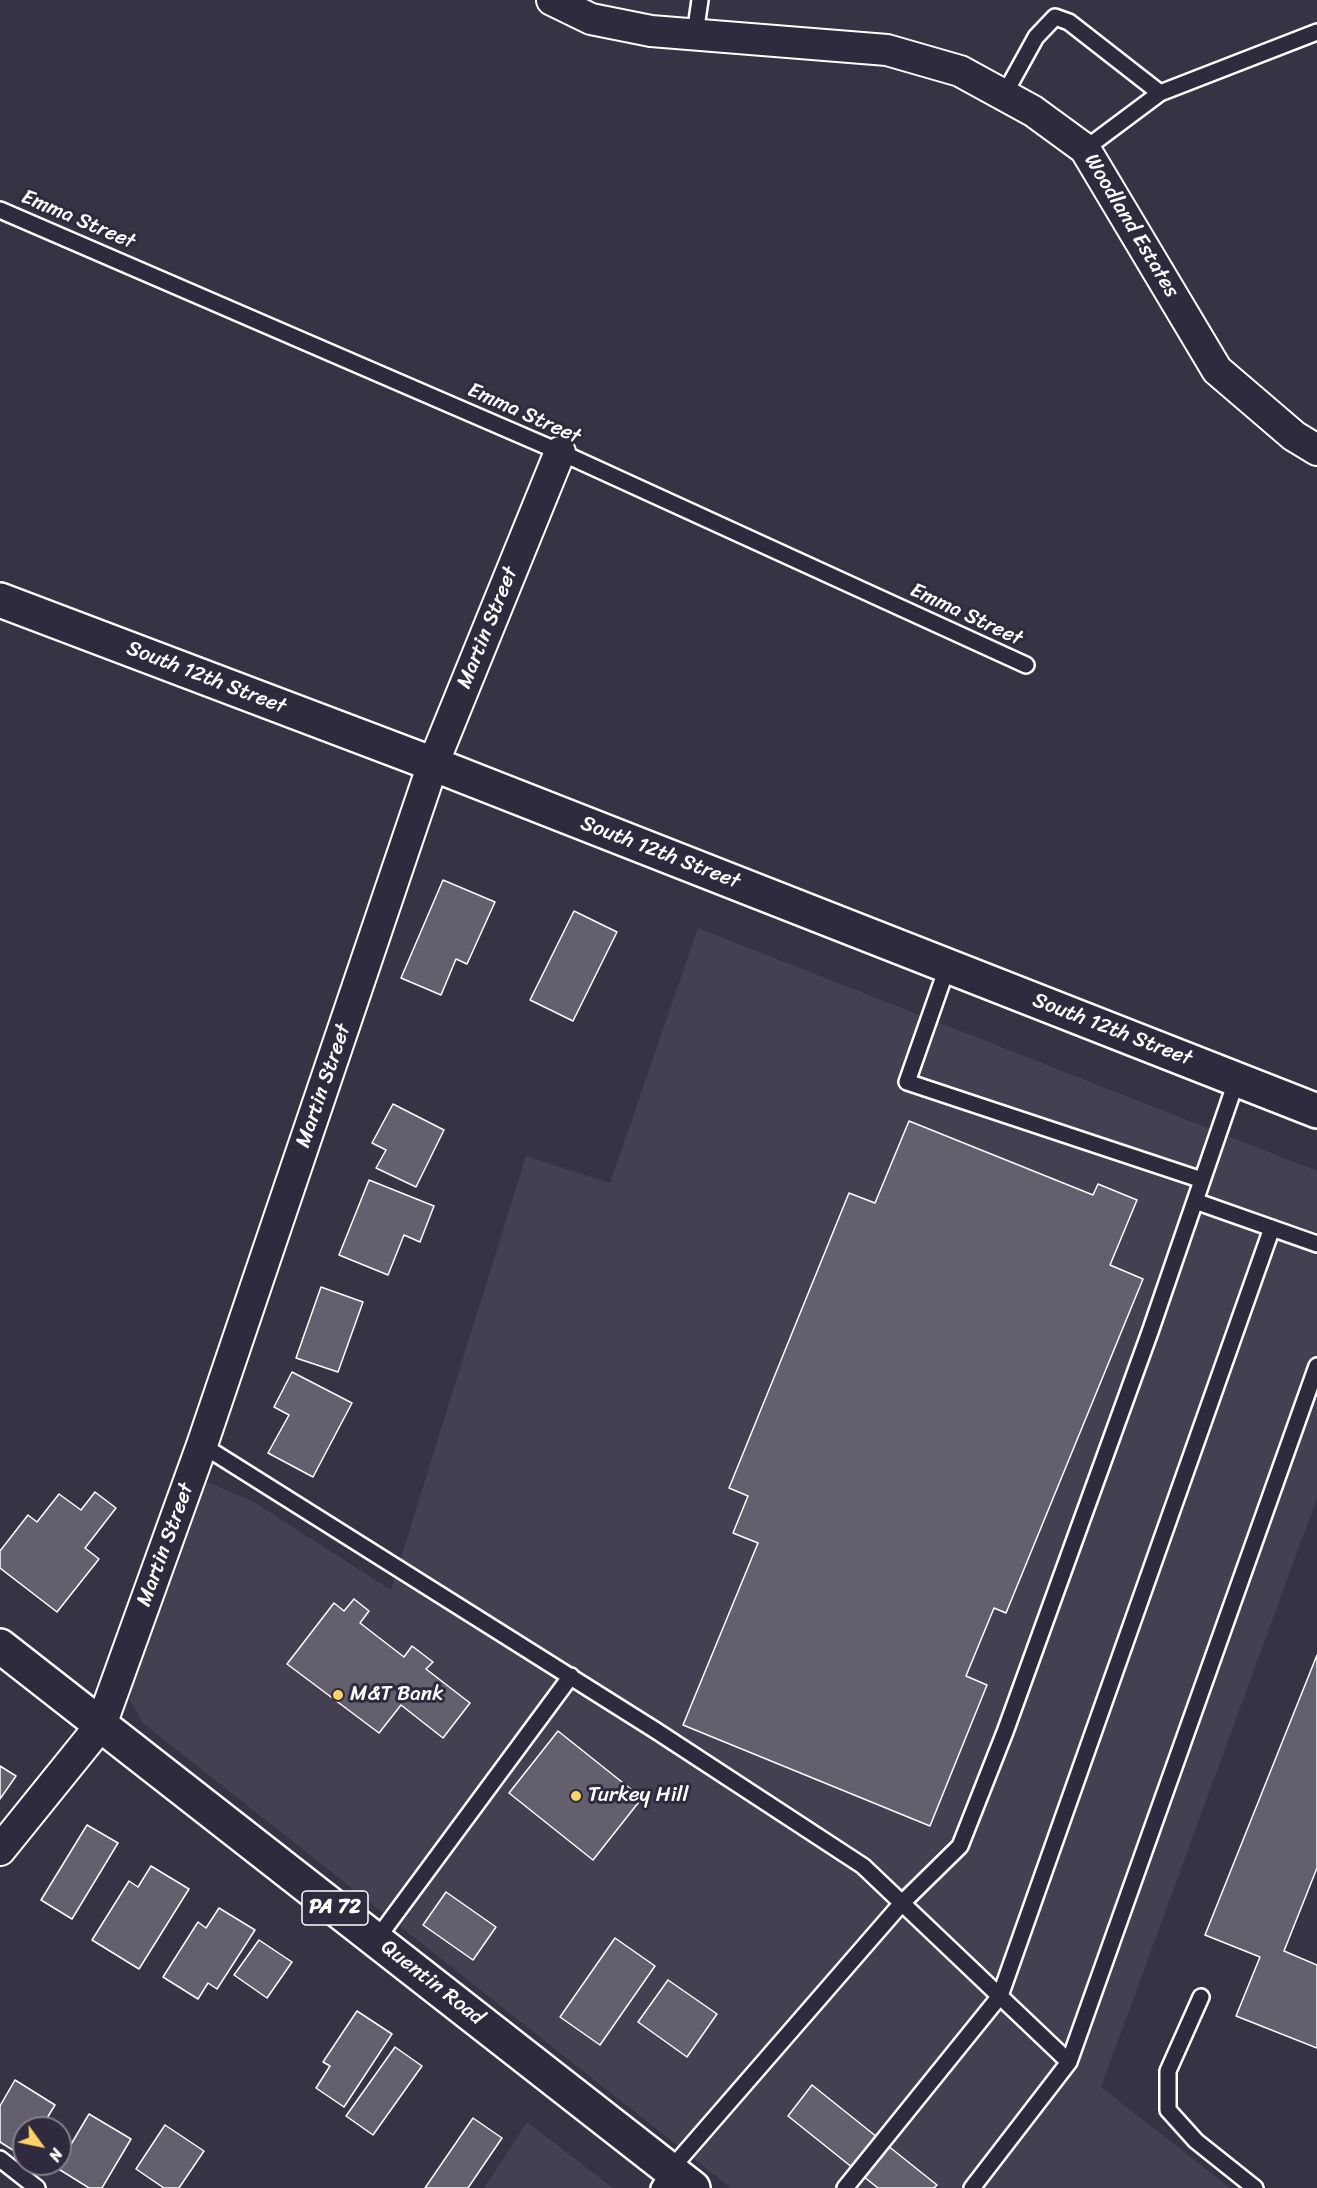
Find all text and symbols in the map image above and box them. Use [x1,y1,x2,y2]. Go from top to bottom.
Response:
street label: Woodland Estates [1078,150,1184,302]
street label: Emma Street [17,185,139,255]
street label: Emma Street [464,378,584,450]
street label: Martin Street [452,563,524,693]
street label: Emma Street [906,578,1026,652]
street label: South 12th Street [123,636,289,720]
street label: South 12th Street [577,811,743,895]
street label: South 12th Street [1029,988,1195,1072]
street label: Martin Street [291,1021,357,1151]
street label: Martin Street [132,1480,200,1610]
place label: M&T Bank [350,1682,443,1708]
marker: M&T Bank [331,1688,345,1702]
place label: Turkey Hill [588,1783,688,1809]
marker: Turkey Hill [569,1789,583,1803]
road number: PA 72 [302,1891,368,1925]
street label: Quentin Road [375,1935,489,2031]
north arrow [12,2116,72,2176]
text: N [41,2142,71,2168]

